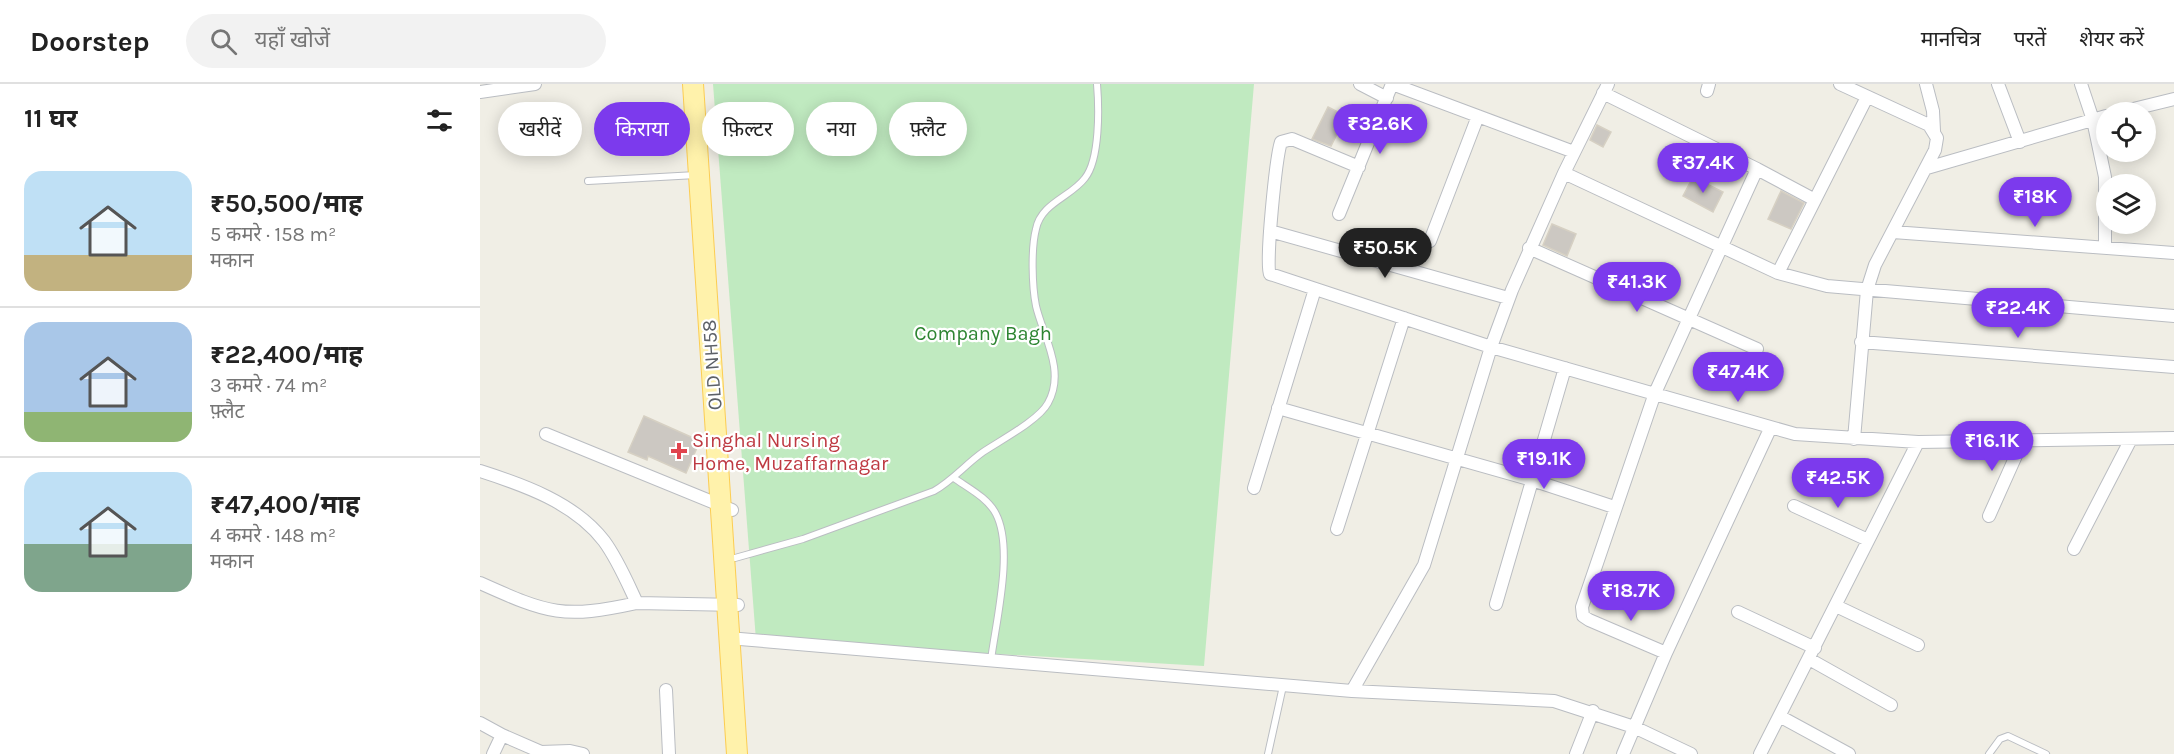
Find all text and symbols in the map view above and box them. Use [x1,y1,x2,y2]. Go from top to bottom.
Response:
search box [186,14,606,68]
text: Doorstep [30,25,150,58]
icon: search [207,25,240,58]
text: यहाँ खोजें [255,27,330,53]
text: मानचित्र [1921,27,1981,51]
text: परतें [2014,27,2046,51]
text: शेयर करें [2079,27,2144,51]
chip: खरीदें [498,102,582,156]
chip: किराया [594,102,690,156]
chip: फ़िल्टर [702,102,794,156]
chip: नया [806,102,877,156]
chip: फ़्लैट [889,102,967,156]
map controls [2096,102,2156,234]
button: locate [2096,102,2156,162]
text: 11 घर [24,103,77,134]
icon: filters [423,104,456,137]
pin: ₹32.6K [1331,104,1429,155]
text: ₹32.6K [1347,112,1413,135]
pin: ₹37.4K [1654,143,1752,194]
text: ₹37.4K [1671,151,1735,174]
button: layers [2096,174,2156,234]
pin: ₹18K [1999,177,2071,228]
text: ₹18K [2013,185,2057,208]
text: ₹50,500/माह [210,188,363,219]
icon: home [72,195,144,267]
text: 5 कमरे · 158 m² [210,223,336,246]
pin: ₹50.5K [1336,228,1434,279]
text: ₹50.5K [1353,236,1417,259]
text: मकान [210,249,254,272]
pin: ₹41.3K [1588,262,1686,313]
text: ₹41.3K [1607,270,1667,293]
pin: ₹22.4K [1969,288,2067,339]
text: ₹22.4K [1986,296,2050,319]
street label: OLD NH58 [697,319,727,411]
park label: Company Bagh [914,322,1052,345]
text: ₹22,400/माह [210,339,363,370]
icon: home [72,346,144,418]
pin: ₹47.4K [1689,352,1787,403]
text: ₹47.4K [1707,360,1769,383]
text: 3 कमरे · 74 m² [210,374,327,397]
text: फ़्लैट [210,400,245,423]
pin: ₹16.1K [1943,421,2041,472]
place label: Singhal Nursing Home, Muzaffarnagar [692,429,889,475]
text: ₹16.1K [1964,429,2020,452]
pin: ₹19.1K [1495,439,1593,490]
marker: Singhal Nursing Home, Muzaffarnagar [670,442,688,460]
text: ₹19.1K [1516,447,1572,470]
pin: ₹42.5K [1789,458,1887,509]
text: ₹42.5K [1806,466,1870,489]
text: ₹47,400/माह [210,489,360,520]
icon: home [72,496,144,568]
text: 4 कमरे · 148 m² [210,524,336,547]
text: मकान [210,550,254,573]
pin: ₹18.7K [1582,571,1680,622]
text: ₹18.7K [1602,579,1660,602]

